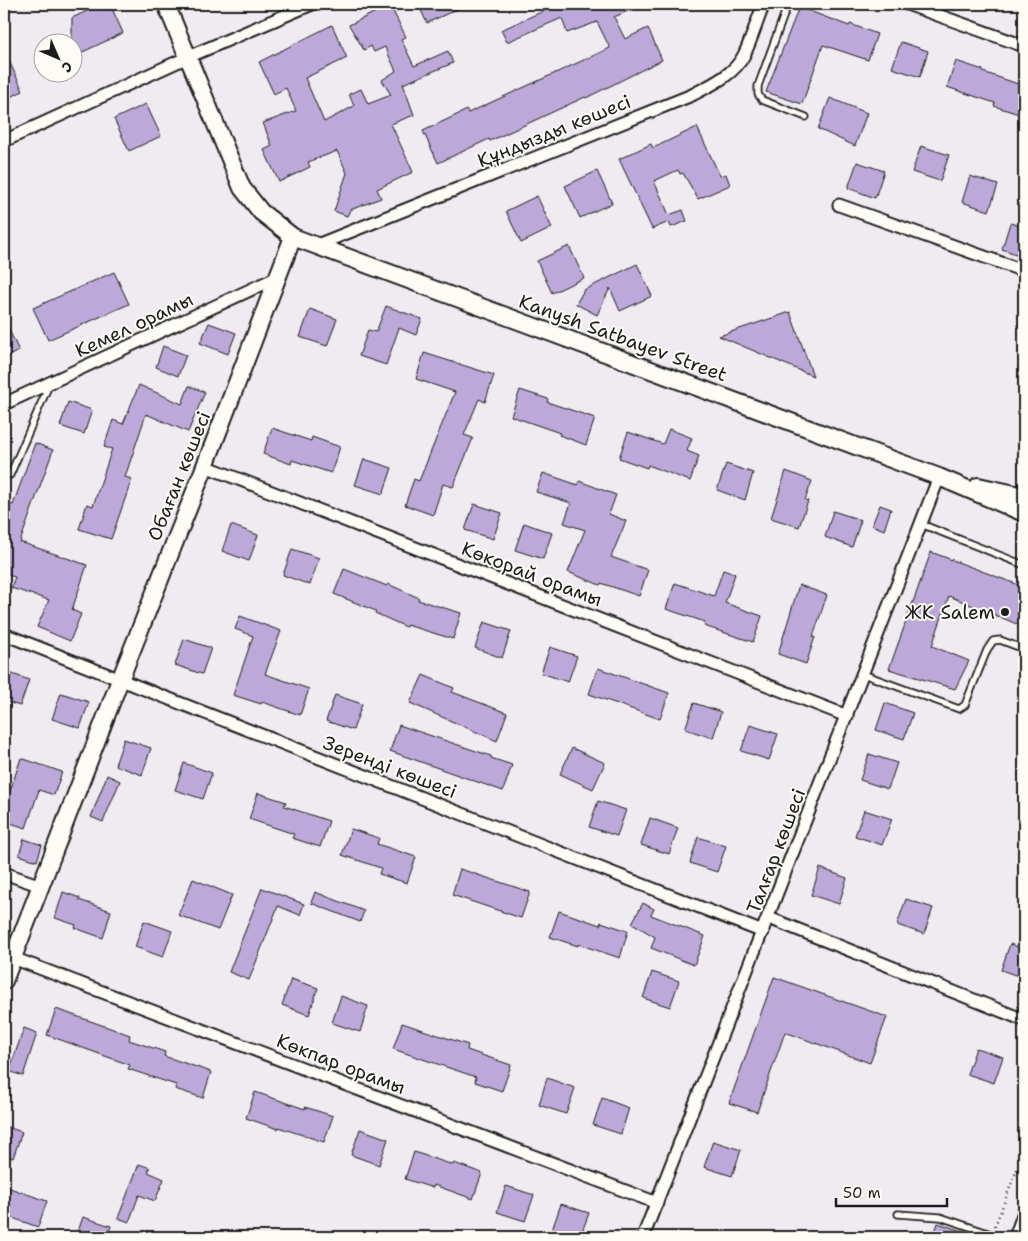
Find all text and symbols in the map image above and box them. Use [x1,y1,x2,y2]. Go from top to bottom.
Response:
north arrow [32,32,82,82]
text: С [58,58,77,77]
street label: Құндызды көшесі [474,89,634,173]
street label: Кемел орамы [71,287,197,363]
street label: Kanysh Satbayev Street [515,289,731,387]
street label: Обаған көшесі [142,408,216,544]
street label: Көкорай орамы [458,536,606,612]
place label: ЖК Salem [905,600,995,625]
marker: ЖК Salem [999,606,1011,618]
street label: Зеренді көшесі [320,730,460,804]
street label: Талғар көшесі [741,785,811,917]
street label: Көкпар орамы [273,1028,409,1100]
scale bar [836,1176,947,1208]
text: 50 m [843,1183,881,1203]

